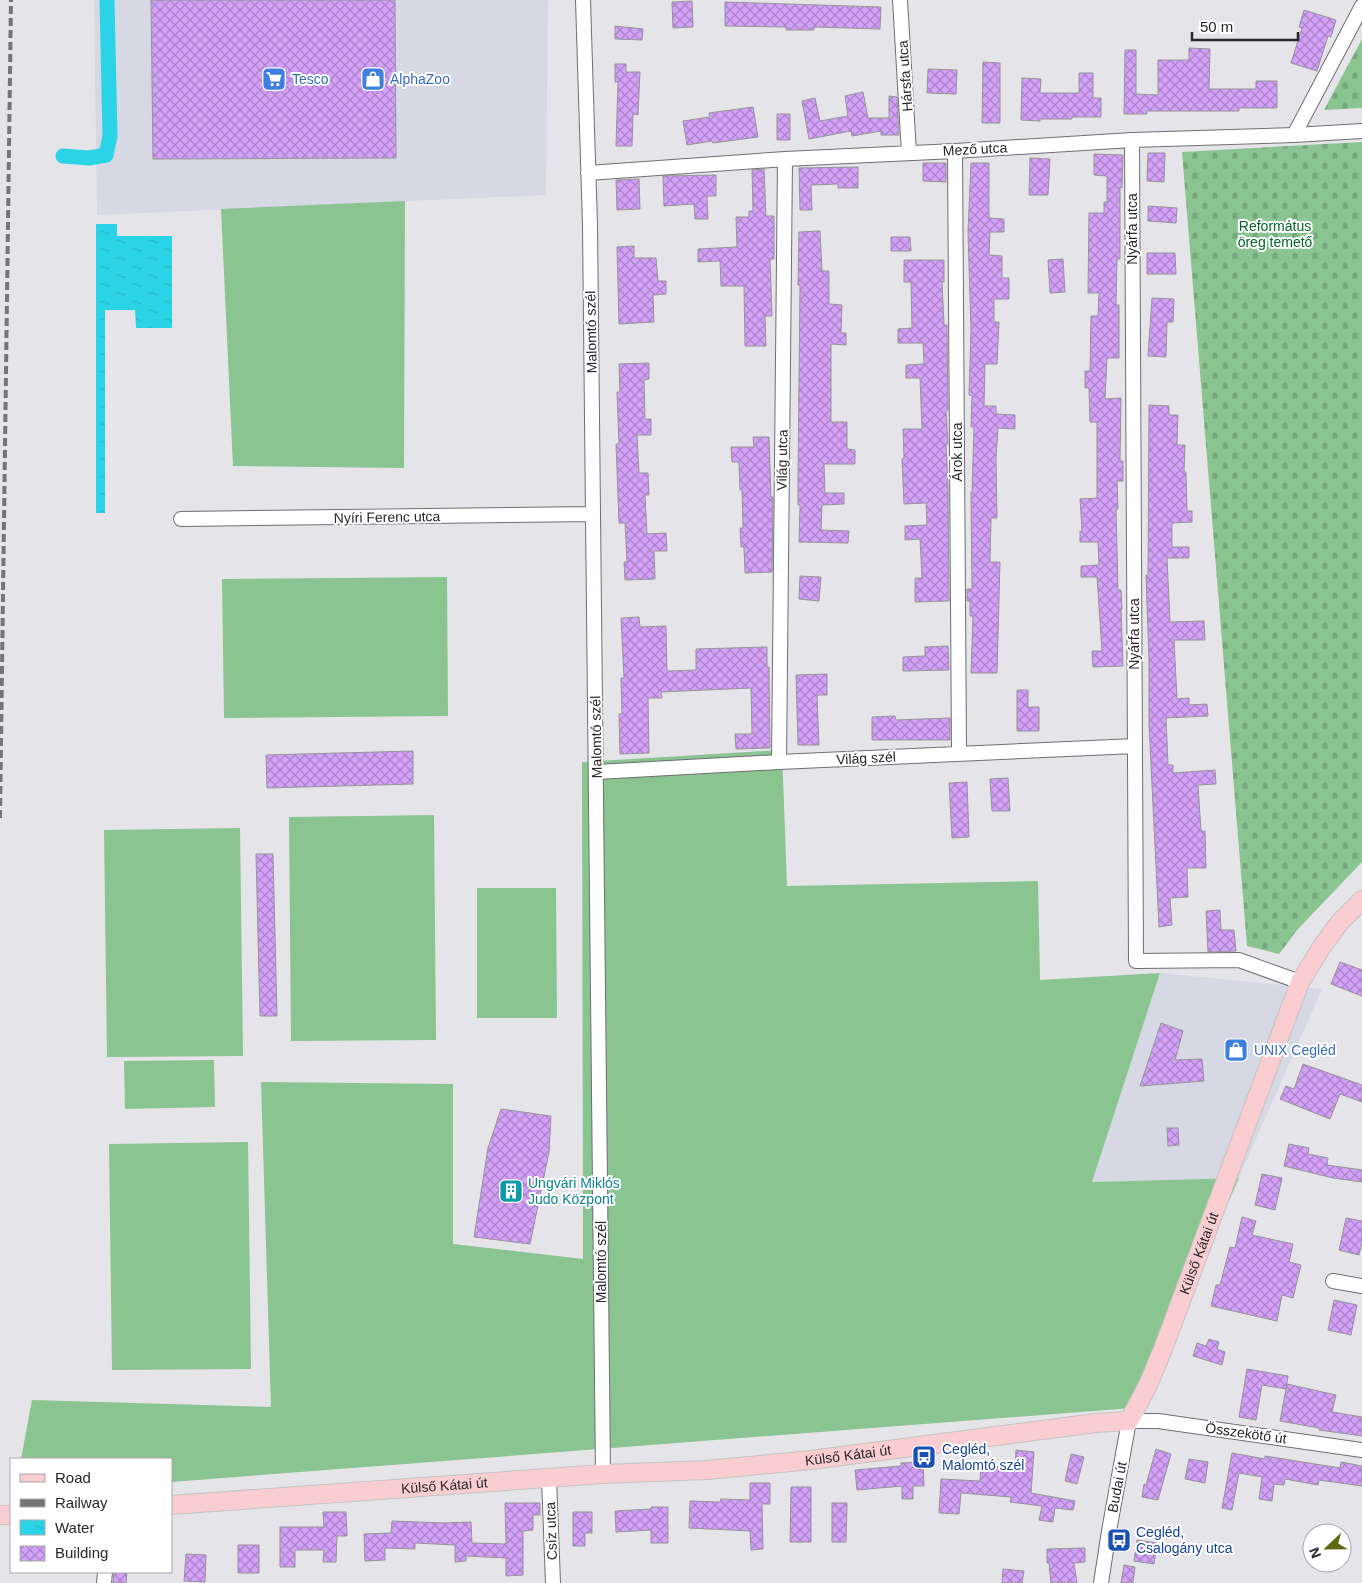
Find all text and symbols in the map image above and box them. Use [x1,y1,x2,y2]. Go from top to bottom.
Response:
scale bar [1192,10,1298,42]
text: 50 m [1200,18,1233,35]
street label: Hársfa utca [895,40,915,112]
supermarket icon: Tesco [261,66,287,92]
shop icon: AlphaZoo [360,66,386,92]
place label: Tesco [292,71,329,87]
place label: AlphaZoo [390,71,450,87]
street label: Mező utca [942,139,1008,159]
street label: Nyárfa utca [1124,193,1140,265]
park label: Református öreg temető [1238,218,1313,250]
street label: Malomtó szél [582,291,600,373]
street label: Árok utca [949,422,965,482]
street label: Világ utca [773,429,791,491]
street label: Nyíri Ferenc utca [334,508,441,526]
street label: Nyárfa utca [1126,598,1142,670]
street label: Malomtó szél [587,696,605,778]
street label: Világ szél [836,748,896,768]
shop icon: UNIX Cegléd [1223,1037,1249,1063]
place label: UNIX Cegléd [1254,1042,1336,1058]
place label: Ungvári Miklós Judo Központ [528,1175,620,1207]
building icon: Ungvári Miklós Judo Központ [498,1178,524,1204]
street label: Külső Kátai út [1176,1210,1221,1297]
street label: Malomtó szél [593,1221,609,1303]
street label: Összekötő út [1204,1418,1288,1447]
place label: Cegléd, Malomtó szél [942,1441,1024,1473]
street label: Külső Kátai út [804,1442,892,1469]
bus stop icon: Cegléd, Malomtó szél [911,1444,937,1470]
legend [10,1458,172,1573]
street label: Budai út [1104,1460,1130,1514]
text: Road [55,1469,91,1486]
street label: Külső Kátai út [401,1474,488,1496]
text: Railway [55,1494,108,1511]
street label: Csíz utca [542,1501,560,1560]
text: Water [55,1519,94,1536]
north arrow [1302,1523,1352,1573]
place label: Cegléd, Csalogány utca [1136,1524,1233,1556]
bus stop icon: Cegléd, Csalogány utca [1106,1527,1132,1553]
text: Building [55,1544,108,1561]
text: N [1306,1545,1324,1561]

